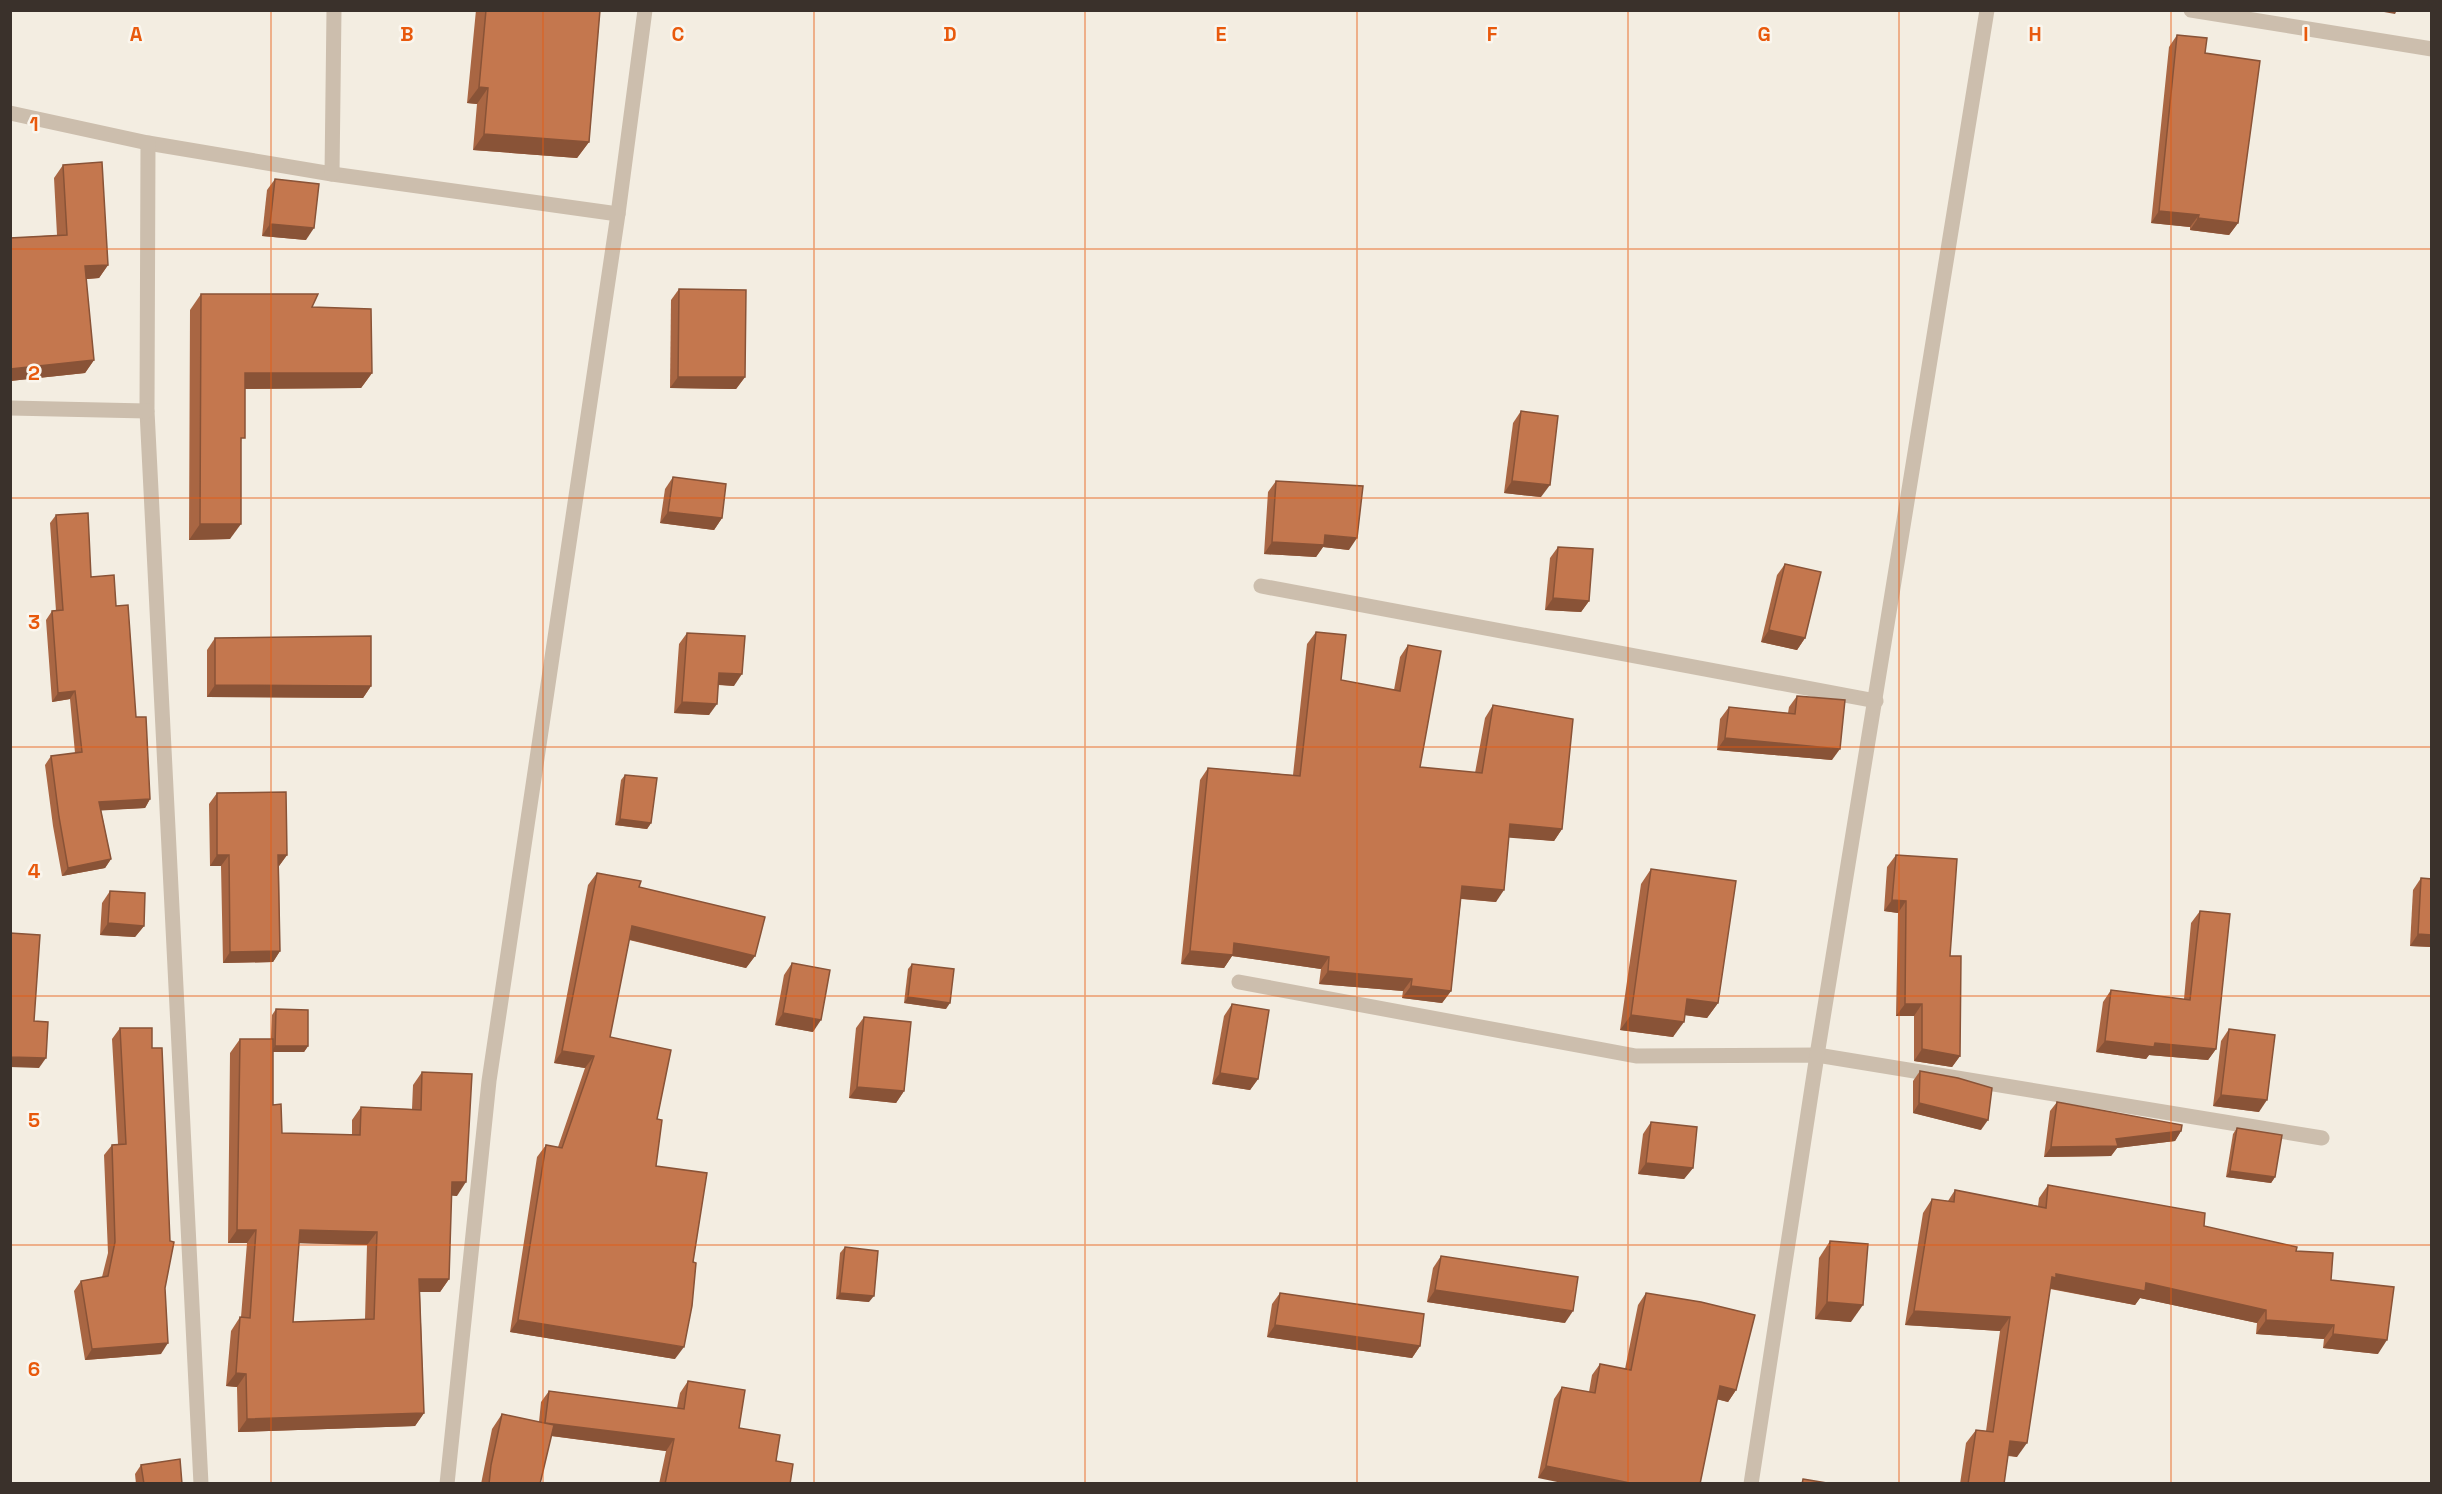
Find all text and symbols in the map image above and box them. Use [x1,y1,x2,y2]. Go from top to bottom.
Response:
text: A [130,21,143,47]
text: B [400,21,414,47]
text: C [672,21,685,47]
text: D [943,21,957,47]
text: E [1215,21,1227,47]
text: F [1487,21,1498,47]
text: G [1757,21,1771,47]
text: H [2028,21,2042,47]
text: I [2303,21,2309,47]
text: 1 [29,111,39,137]
text: 2 [28,360,40,386]
text: 3 [28,609,40,635]
text: 4 [28,858,41,884]
text: 5 [28,1107,40,1133]
text: 6 [28,1356,40,1382]

